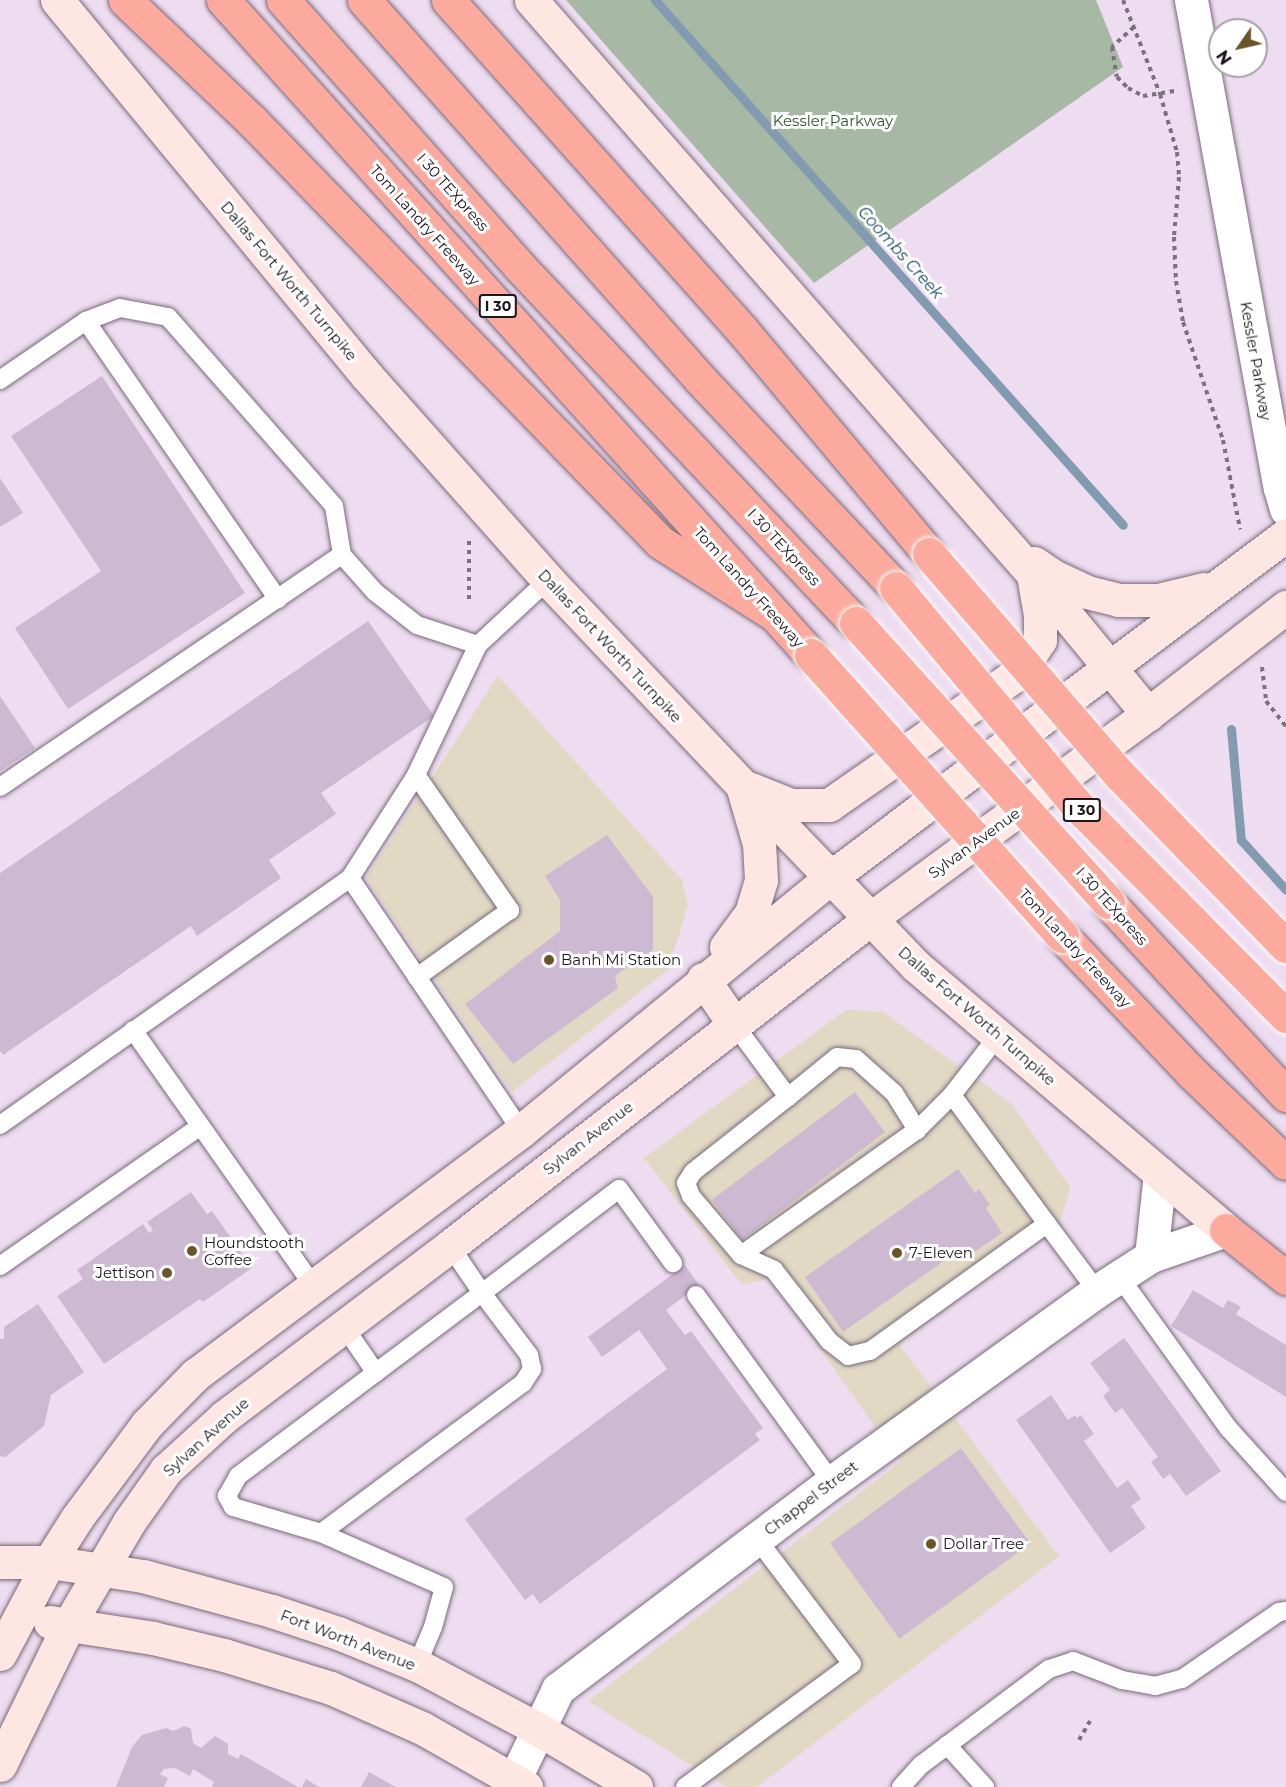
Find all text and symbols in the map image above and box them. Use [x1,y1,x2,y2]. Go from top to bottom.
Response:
north arrow [1208,18,1268,78]
text: N [1213,47,1236,68]
park label: Kessler Parkway [773,112,893,130]
street label: I 30 TEXpress [413,149,493,235]
street label: Tom Landry Freeway [366,161,484,289]
street label: Dallas Fort Worth Turnpike [217,198,361,364]
water label: Coombs Creek [854,203,946,303]
road number: I 30 [478,295,518,317]
street label: Kessler Parkway [1237,300,1275,422]
street label: I 30 TEXpress [744,505,824,589]
street label: Tom Landry Freeway [690,523,808,651]
street label: Dallas Fort Worth Turnpike [534,566,686,726]
road number: I 30 [1062,799,1102,821]
street label: Sylvan Avenue [925,804,1023,882]
street label: I 30 TEXpress [1072,863,1152,949]
street label: Tom Landry Freeway [1015,885,1135,1011]
street label: Dallas Fort Worth Turnpike [895,943,1059,1089]
place label: Banh Mi Station [561,951,681,969]
marker: Banh Mi Station [542,953,556,967]
street label: Sylvan Avenue [540,1097,636,1179]
place label: Houndstooth Coffee [204,1233,304,1268]
marker: Houndstooth Coffee [185,1244,199,1258]
place label: 7-Eleven [909,1244,973,1262]
marker: 7-Eleven [890,1246,904,1260]
place label: Jettison [96,1264,155,1282]
marker: Jettison [160,1266,174,1280]
street label: Sylvan Avenue [160,1394,252,1480]
street label: Chappel Street [761,1457,861,1539]
place label: Dollar Tree [943,1535,1024,1553]
marker: Dollar Tree [924,1537,938,1551]
street label: Fort Worth Avenue [278,1606,418,1674]

